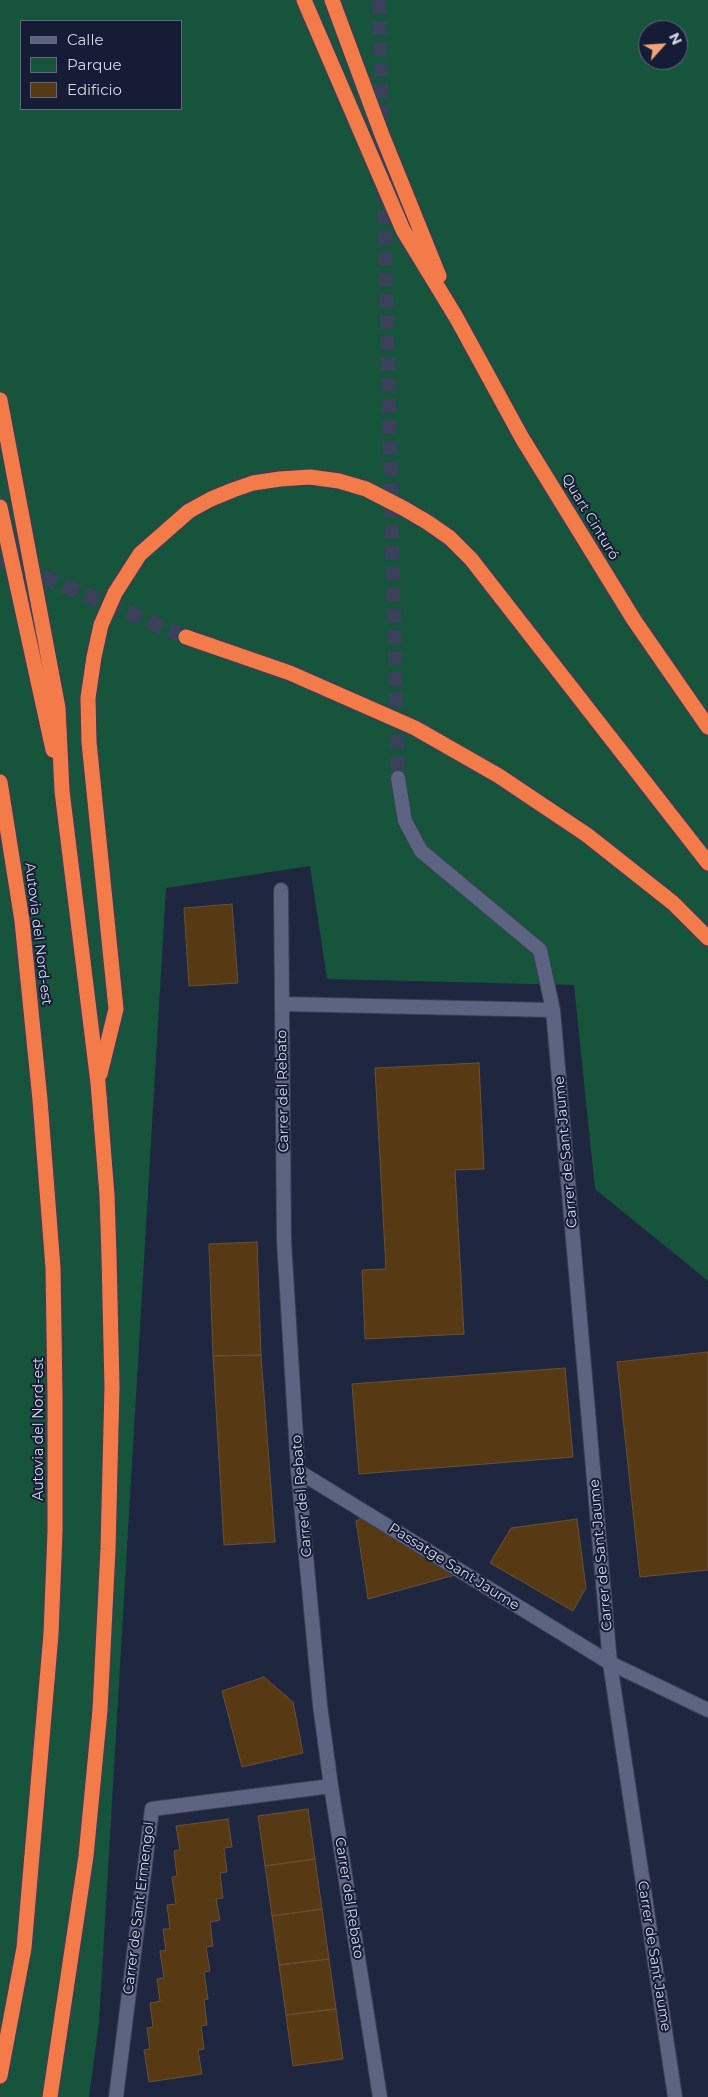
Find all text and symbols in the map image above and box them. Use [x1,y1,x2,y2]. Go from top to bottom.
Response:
legend [20,20,182,110]
north arrow [638,20,688,70]
text: Calle [67,30,104,49]
text: N [665,30,686,48]
text: Parque [67,55,122,74]
text: Edificio [67,80,122,99]
street label: Quart Cinturó [558,471,622,563]
street label: Autovia del Nord-est [21,862,55,1006]
street label: Carrer del Rebato [274,1030,292,1152]
street label: Carrer de Sant Jaume [551,1076,581,1228]
street label: Autovia del Nord-est [31,1357,47,1501]
street label: Carrer del Rebato [288,1434,316,1558]
street label: Carrer de Sant Jaume [586,1479,616,1631]
street label: Passatge Sant Jaume [386,1520,522,1614]
street label: Carrer de Sant Ermengol [120,1821,158,1995]
street label: Carrer del Rebato [331,1836,367,1960]
street label: Carrer de Sant Jaume [634,1880,674,2032]

